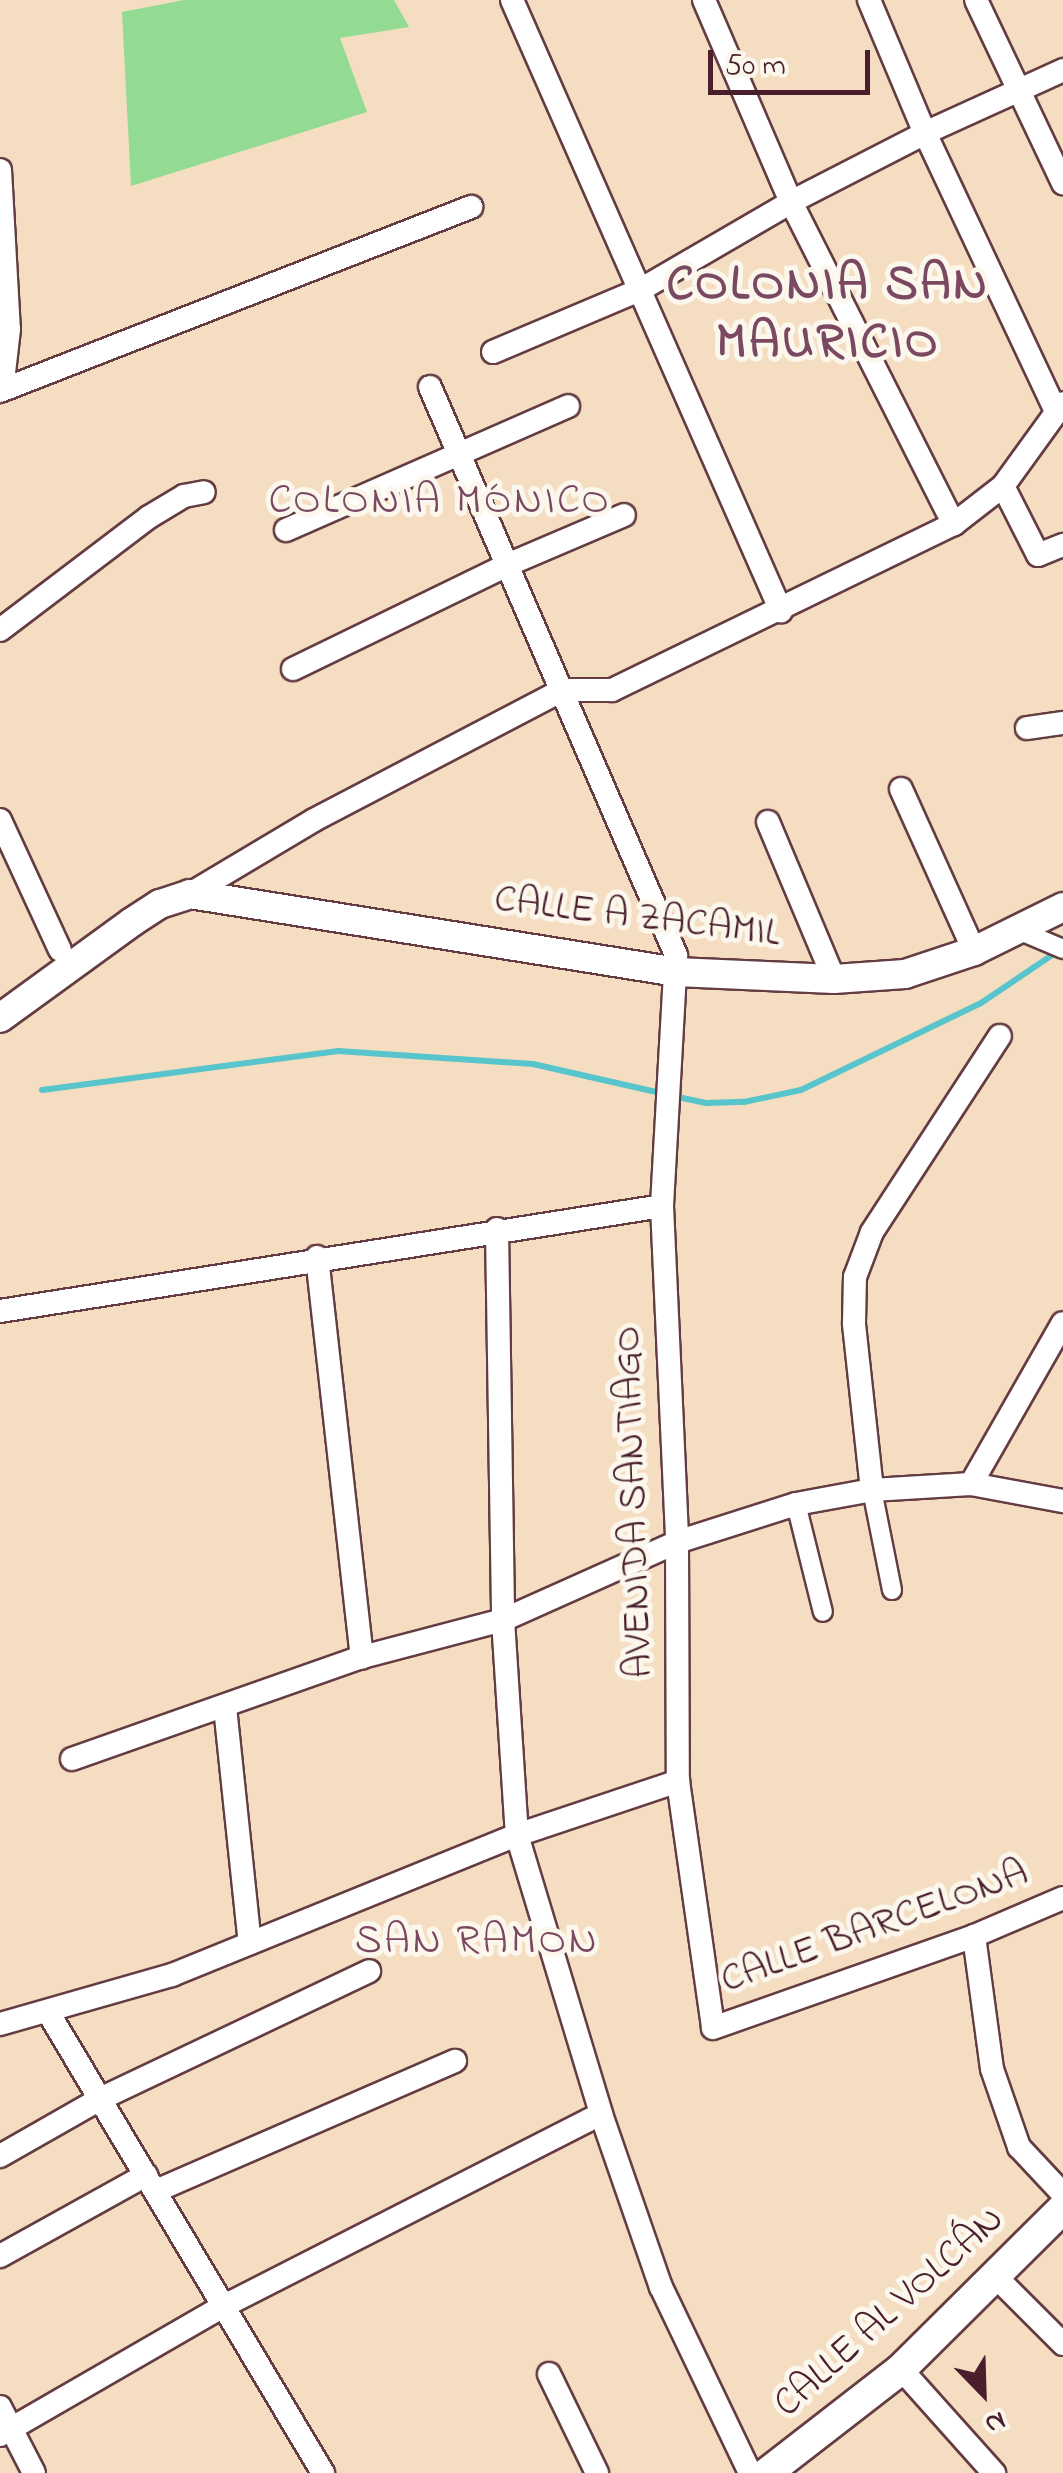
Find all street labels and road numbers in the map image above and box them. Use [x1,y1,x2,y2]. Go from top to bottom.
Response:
street label: CALLE A ZACAMIL [491,877,783,959]
street label: AVENIDA SANTIAGO [605,1325,665,1679]
street label: CALLE BARCELONA [715,1850,1035,2006]
street label: CALLE AL VOLCÁN [765,2197,1015,2429]

